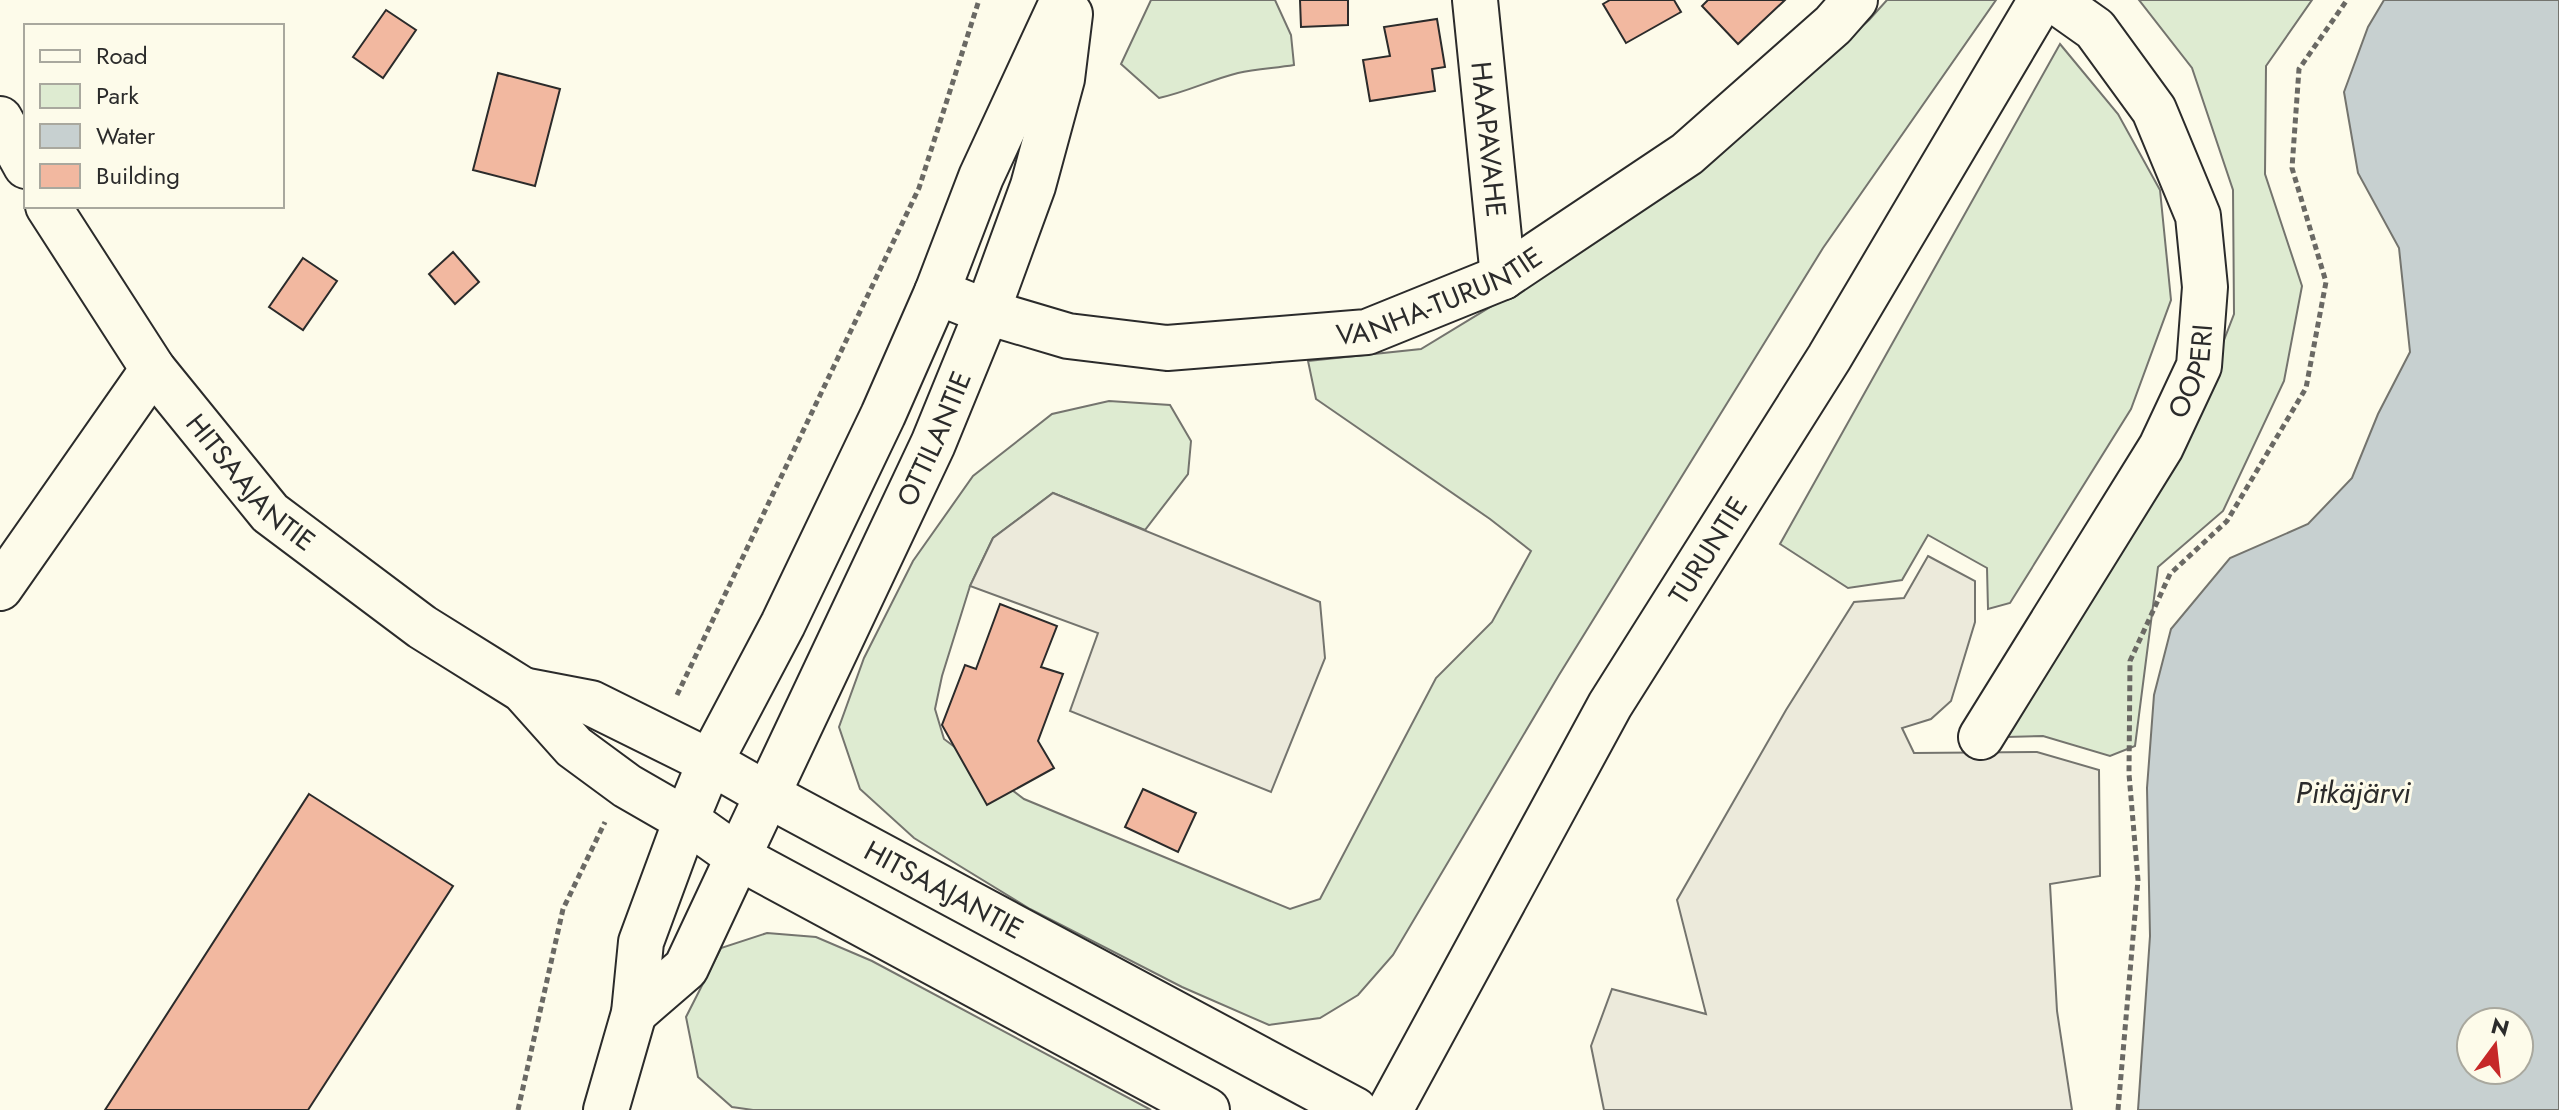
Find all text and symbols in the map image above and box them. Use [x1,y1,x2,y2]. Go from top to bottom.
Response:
legend [24,24,284,208]
text: Road [96,38,148,73]
street label: HAAPAVAHE [1460,59,1517,219]
text: Park [96,78,139,113]
text: Water [96,118,156,153]
text: Building [96,158,180,193]
street label: VANHA-TURUNTIE [1334,236,1551,355]
street label: OOPERI [2157,323,2223,425]
street label: OTTILANTIE [886,365,982,513]
street label: HITSAAJANTIE [176,405,324,561]
street label: TURUNTIE [1659,488,1758,612]
water label: Pitkäjärvi [2295,771,2411,814]
street label: HITSAAJANTIE [857,830,1031,949]
north arrow [2455,1006,2535,1086]
text: N [2488,1009,2513,1044]

